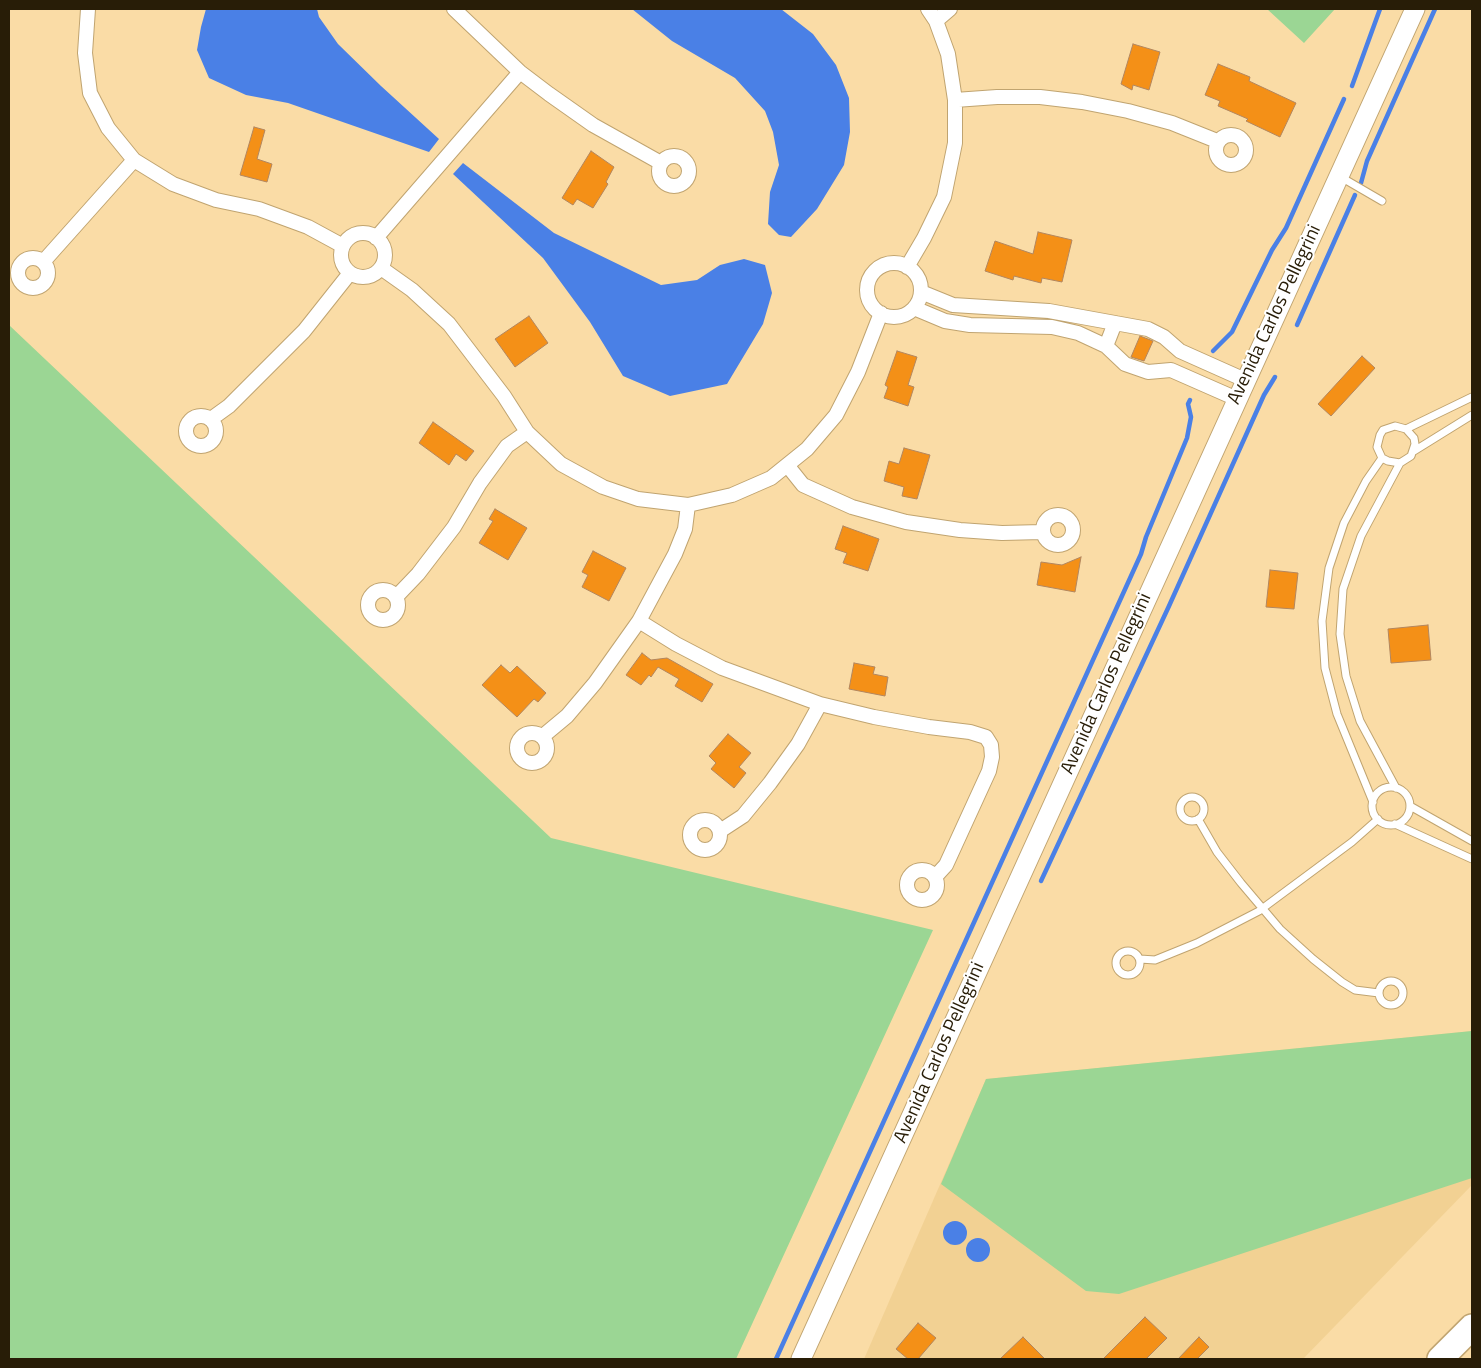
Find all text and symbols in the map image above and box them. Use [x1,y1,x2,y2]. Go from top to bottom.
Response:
street label: Avenida Carlos Pellegrini [1223,222,1327,408]
street label: Avenida Carlos Pellegrini [1057,590,1157,778]
street label: Avenida Carlos Pellegrini [890,959,990,1147]

